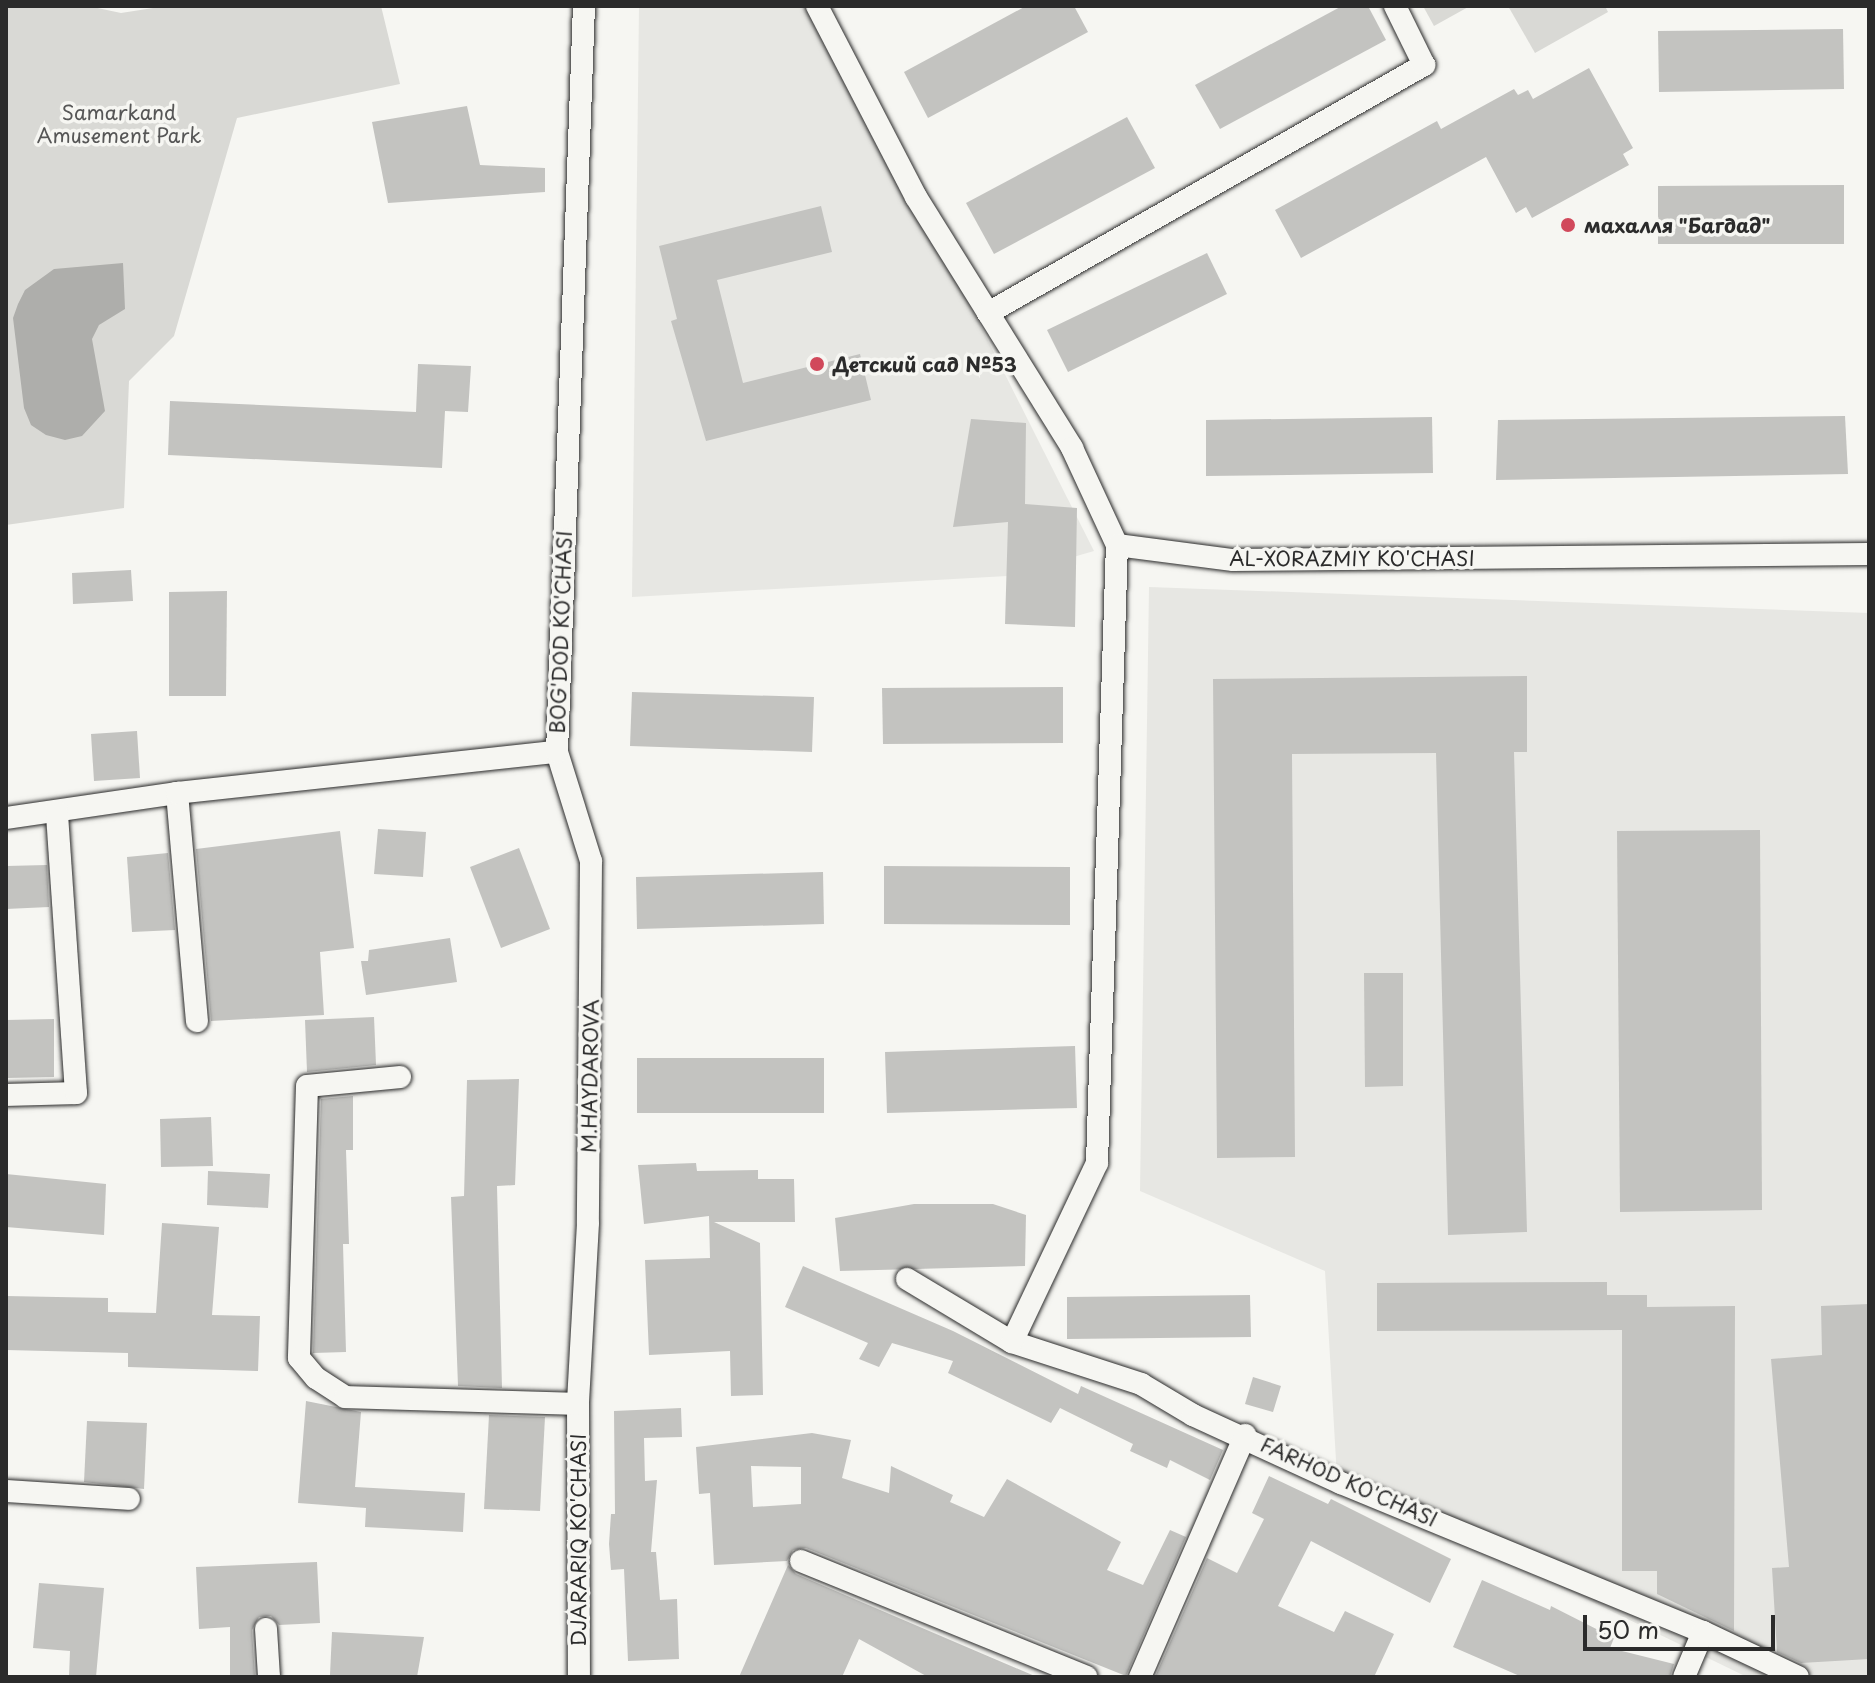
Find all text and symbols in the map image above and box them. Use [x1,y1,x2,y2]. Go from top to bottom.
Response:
park label: Samarkand Amusement Park [37,101,201,148]
place label: махалля "Багдад" [1584,213,1772,237]
marker: махалля "Багдад" [1559,216,1577,234]
place label: Детский сад №53 [833,352,1018,376]
marker: Детский сад №53 [808,355,826,373]
street label: BOG'DOD KO'CHASI [545,530,577,734]
street label: AL-XORAZMIY KO'CHASI [1229,546,1475,570]
street label: M.HAYDAROVA [577,999,603,1153]
street label: FARHOD KO'CHASI [1256,1432,1442,1532]
street label: DJARARIQ KO'CHASI [566,1433,590,1647]
scale bar [1587,1599,1779,1649]
text: 50 m [1597,1611,1659,1647]

